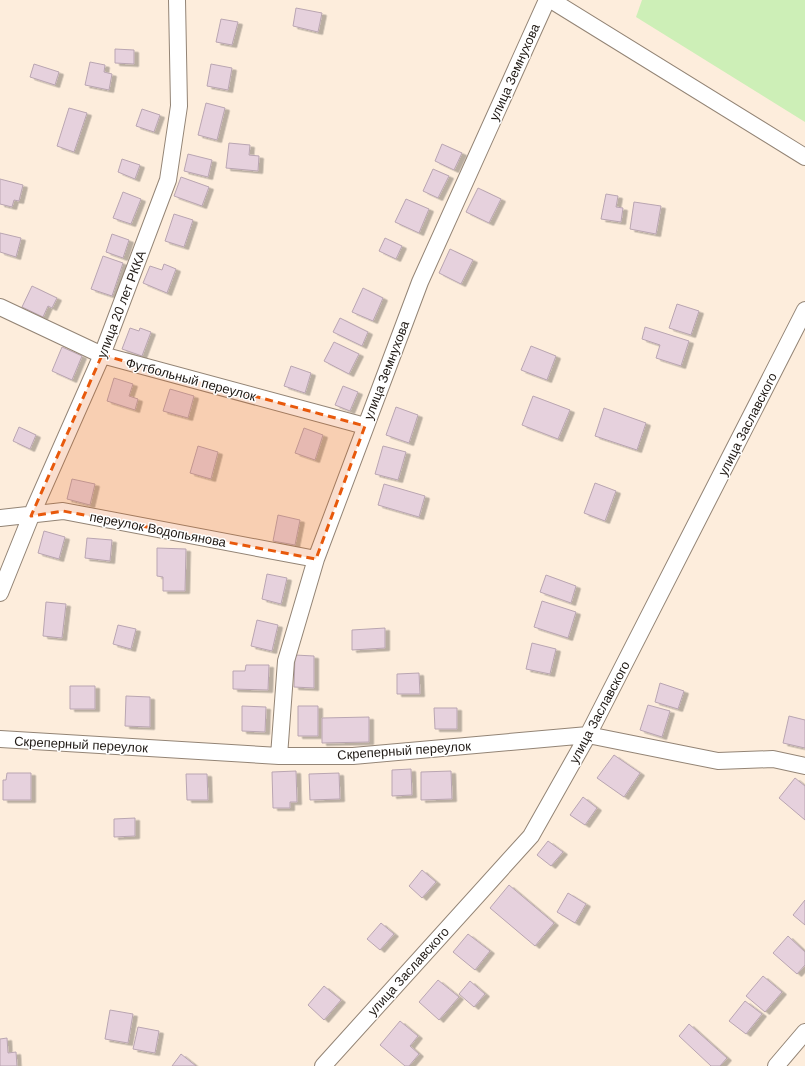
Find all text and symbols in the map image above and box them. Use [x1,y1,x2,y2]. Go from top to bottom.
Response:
street label: улица Земнухова [486,21,543,123]
street label: улица 20 лет РККА [94,248,149,360]
street label: улица Земнухова [361,318,412,422]
street label: Футбольный переулок [124,355,258,404]
street label: улица Заславского [715,370,780,478]
street label: переулок Водопьянова [88,509,228,550]
street label: улица Заславского [566,658,633,766]
street label: Скреперный переулок [14,734,149,756]
street label: Скреперный переулок [337,738,472,763]
street label: улица Заславского [365,924,452,1019]

